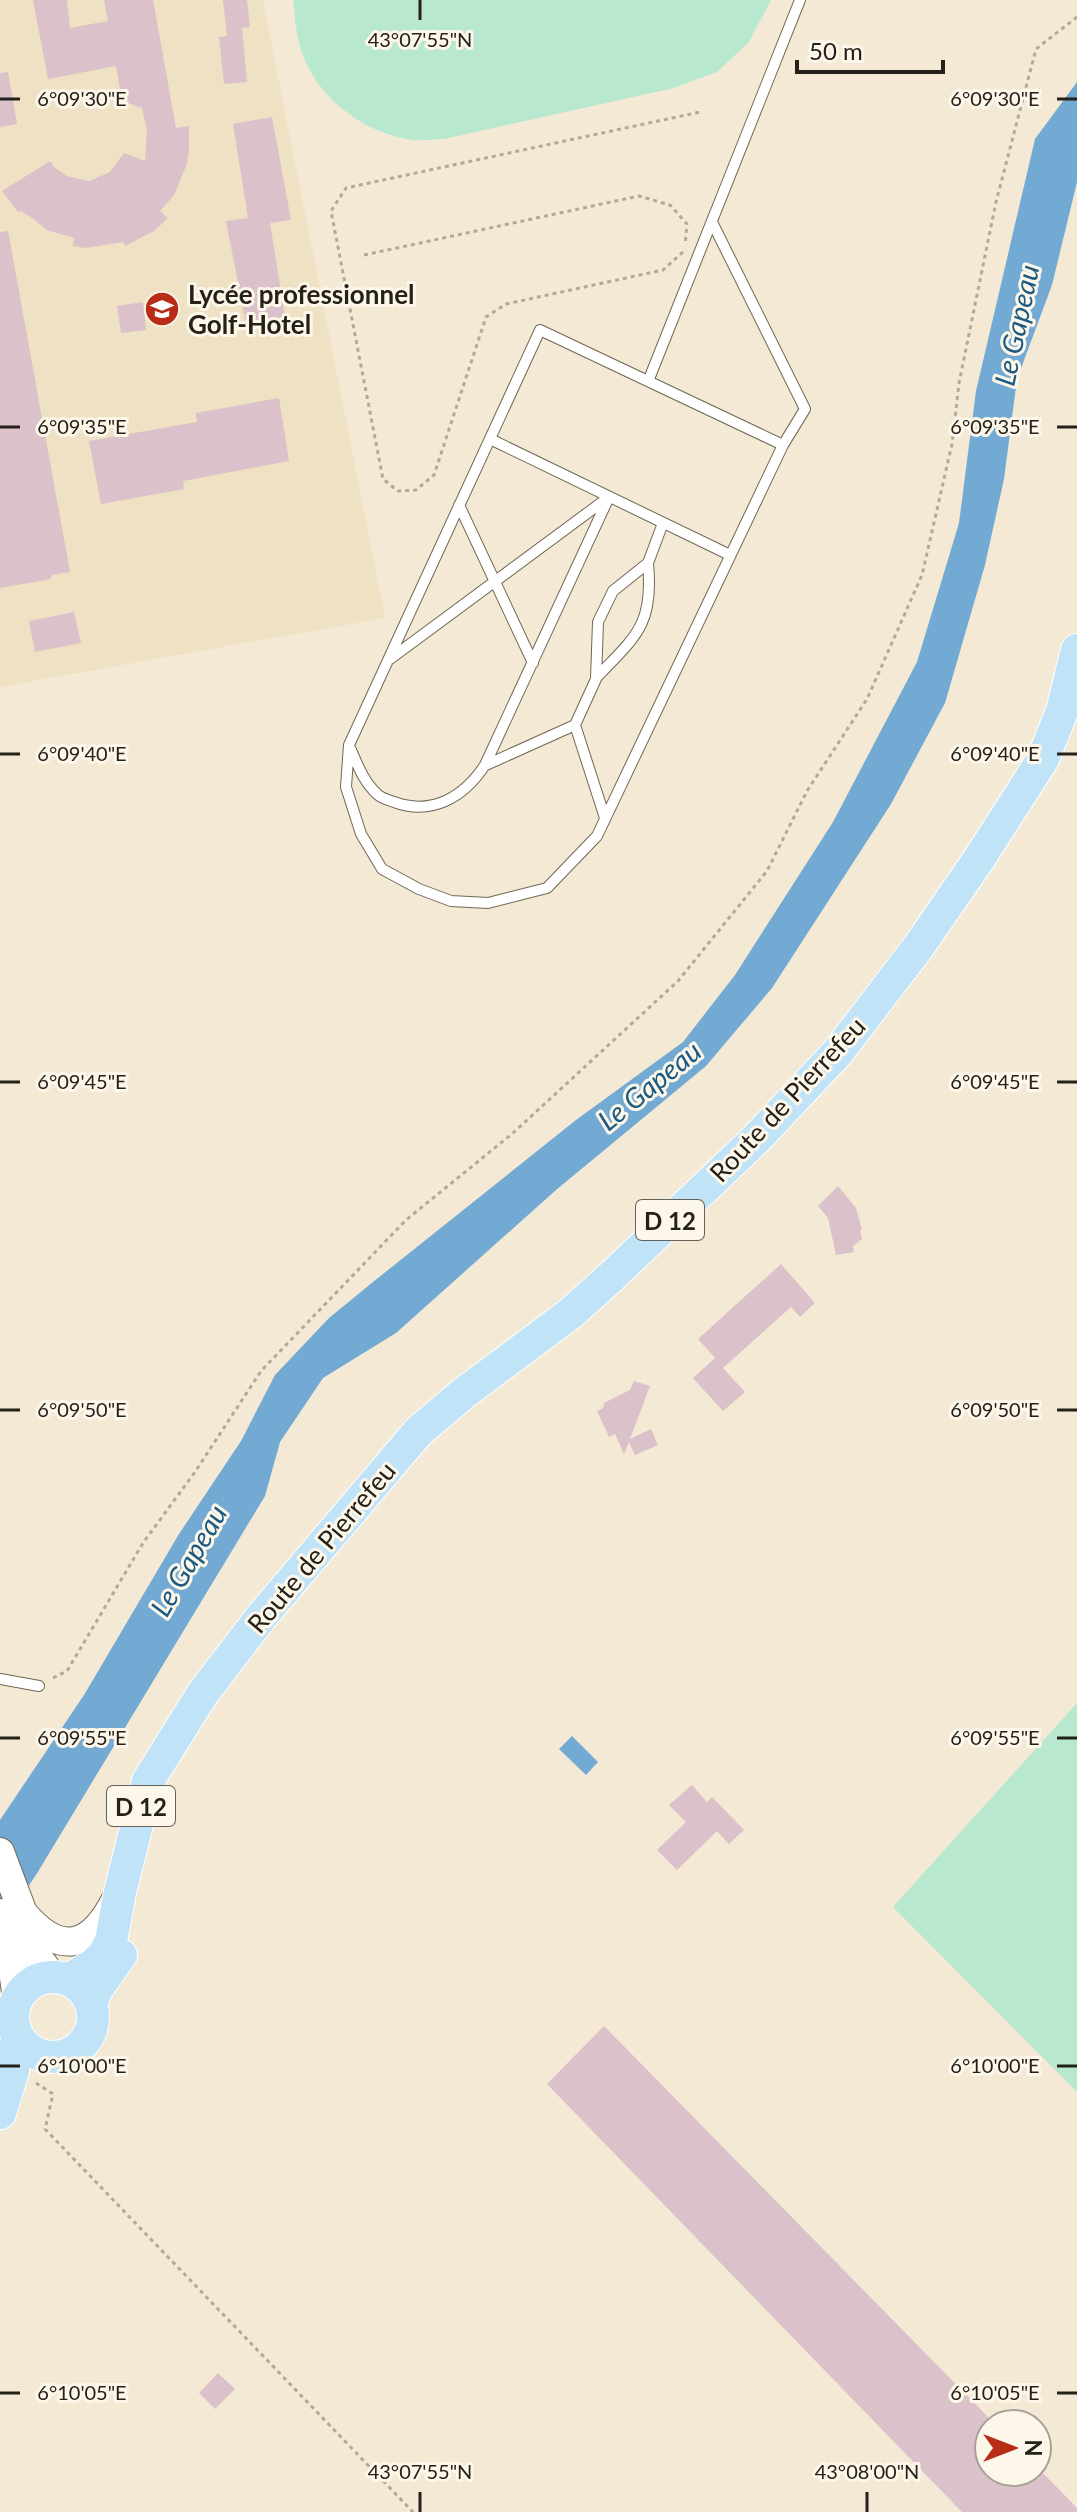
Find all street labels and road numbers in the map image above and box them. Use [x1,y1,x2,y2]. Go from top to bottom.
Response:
street label: Route de Pierrefeu [702,1010,872,1188]
road number: D 12 [636,1200,704,1240]
street label: Route de Pierrefeu [240,1455,402,1639]
road number: D 12 [107,1786,175,1826]

